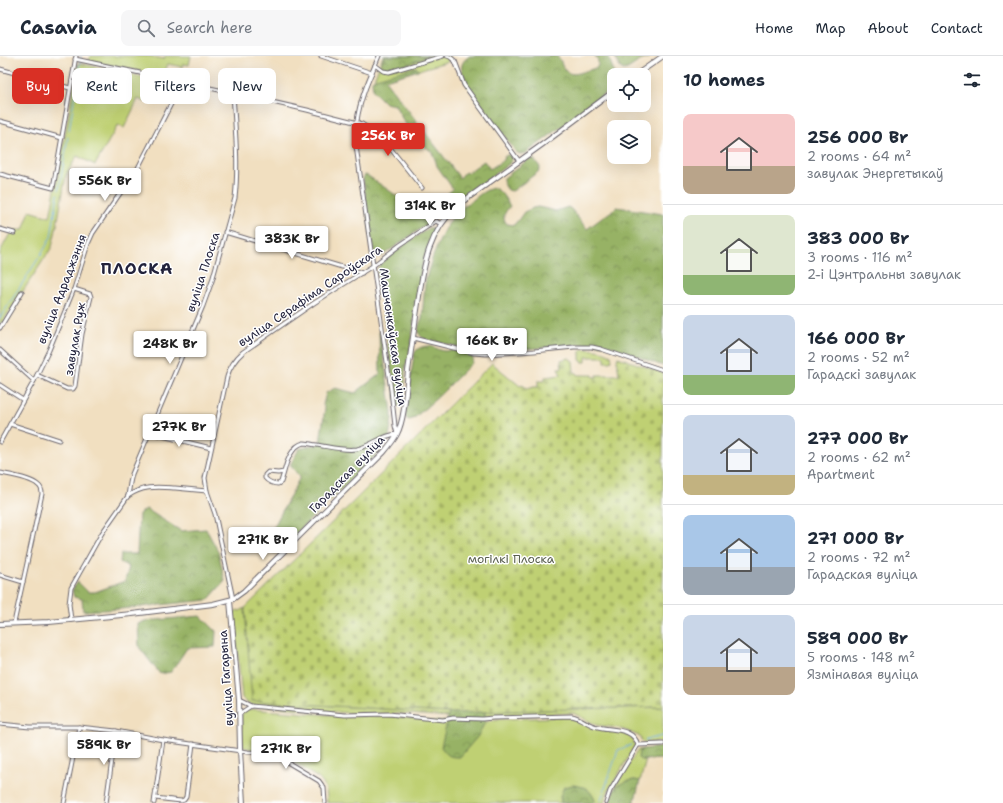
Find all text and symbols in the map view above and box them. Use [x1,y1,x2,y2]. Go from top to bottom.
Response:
search box [121,10,401,46]
text: Casavia [20,15,97,40]
icon: search [135,17,157,39]
text: Search here [167,18,252,38]
text: Home [755,19,794,37]
text: Map [816,19,846,37]
text: About [868,19,909,37]
text: Contact [931,19,983,37]
chip: Buy [12,68,64,104]
chip: Rent [72,68,132,104]
chip: Filters [140,68,210,104]
chip: New [218,68,276,104]
map controls [607,68,651,164]
button: locate [607,68,651,112]
text: 10 homes [683,69,765,91]
icon: filters [961,69,983,91]
button: layers [607,120,651,164]
pin: 256K Br [351,123,425,157]
text: 256 000 Br [807,126,908,148]
text: 256K Br [361,127,415,144]
icon: home [715,130,763,178]
text: 2 rooms · 64 m² [807,148,911,165]
text: завулак Энергетыкаў [807,165,943,182]
pin: 556K Br [68,168,142,202]
text: 556K Br [78,172,132,189]
pin: 314K Br [393,193,467,227]
text: 314K Br [404,197,456,214]
pin: 383K Br [255,226,329,260]
text: 383 000 Br [807,227,909,249]
street label: вуліца Плоска [183,229,224,314]
text: 383K Br [264,230,320,247]
icon: home [715,231,763,279]
street label: вуліца Адраджэння [34,232,90,346]
street label: вуліца Серафіма Сароўскага [235,241,386,350]
text: 3 rooms · 116 m² [807,249,913,266]
district label: ПЛОСКА [101,258,173,279]
text: 2-і Цэнтральны завулак [807,266,961,283]
street label: Машчонкаўская вуліца [375,267,411,407]
street label: завулак Руж [61,301,89,377]
text: 166 000 Br [807,327,905,349]
pin: 166K Br [455,328,529,362]
pin: 248K Br [133,331,207,365]
icon: home [715,331,763,379]
text: 166K Br [466,332,518,349]
text: 248K Br [142,335,198,352]
text: 2 rooms · 52 m² [807,349,910,366]
text: Гарадскі завулак [807,366,916,383]
pin: 277K Br [142,414,216,448]
text: 277K Br [152,418,206,435]
text: 277 000 Br [807,427,908,449]
street label: Гарадская вуліца [306,431,389,516]
icon: home [715,431,763,479]
text: 2 rooms · 62 m² [807,449,911,466]
text: Apartment [807,466,875,483]
pin: 271K Br [226,527,300,561]
text: 271 000 Br [807,527,904,549]
text: 271K Br [237,531,289,548]
icon: home [715,531,763,579]
text: 2 rooms · 72 m² [807,549,911,566]
park label: могілкі Плоска [468,551,555,567]
text: Гарадская вуліца [807,566,918,583]
text: 589 000 Br [807,627,908,649]
street label: вуліца Гагарына [215,629,237,727]
icon: home [715,631,763,679]
text: 5 rooms · 148 m² [807,649,915,666]
text: Язмінавая вуліца [807,666,918,683]
pin: 589K Br [67,732,141,766]
text: 589K Br [77,736,131,753]
pin: 271K Br [249,736,323,770]
text: 271K Br [260,740,312,757]

